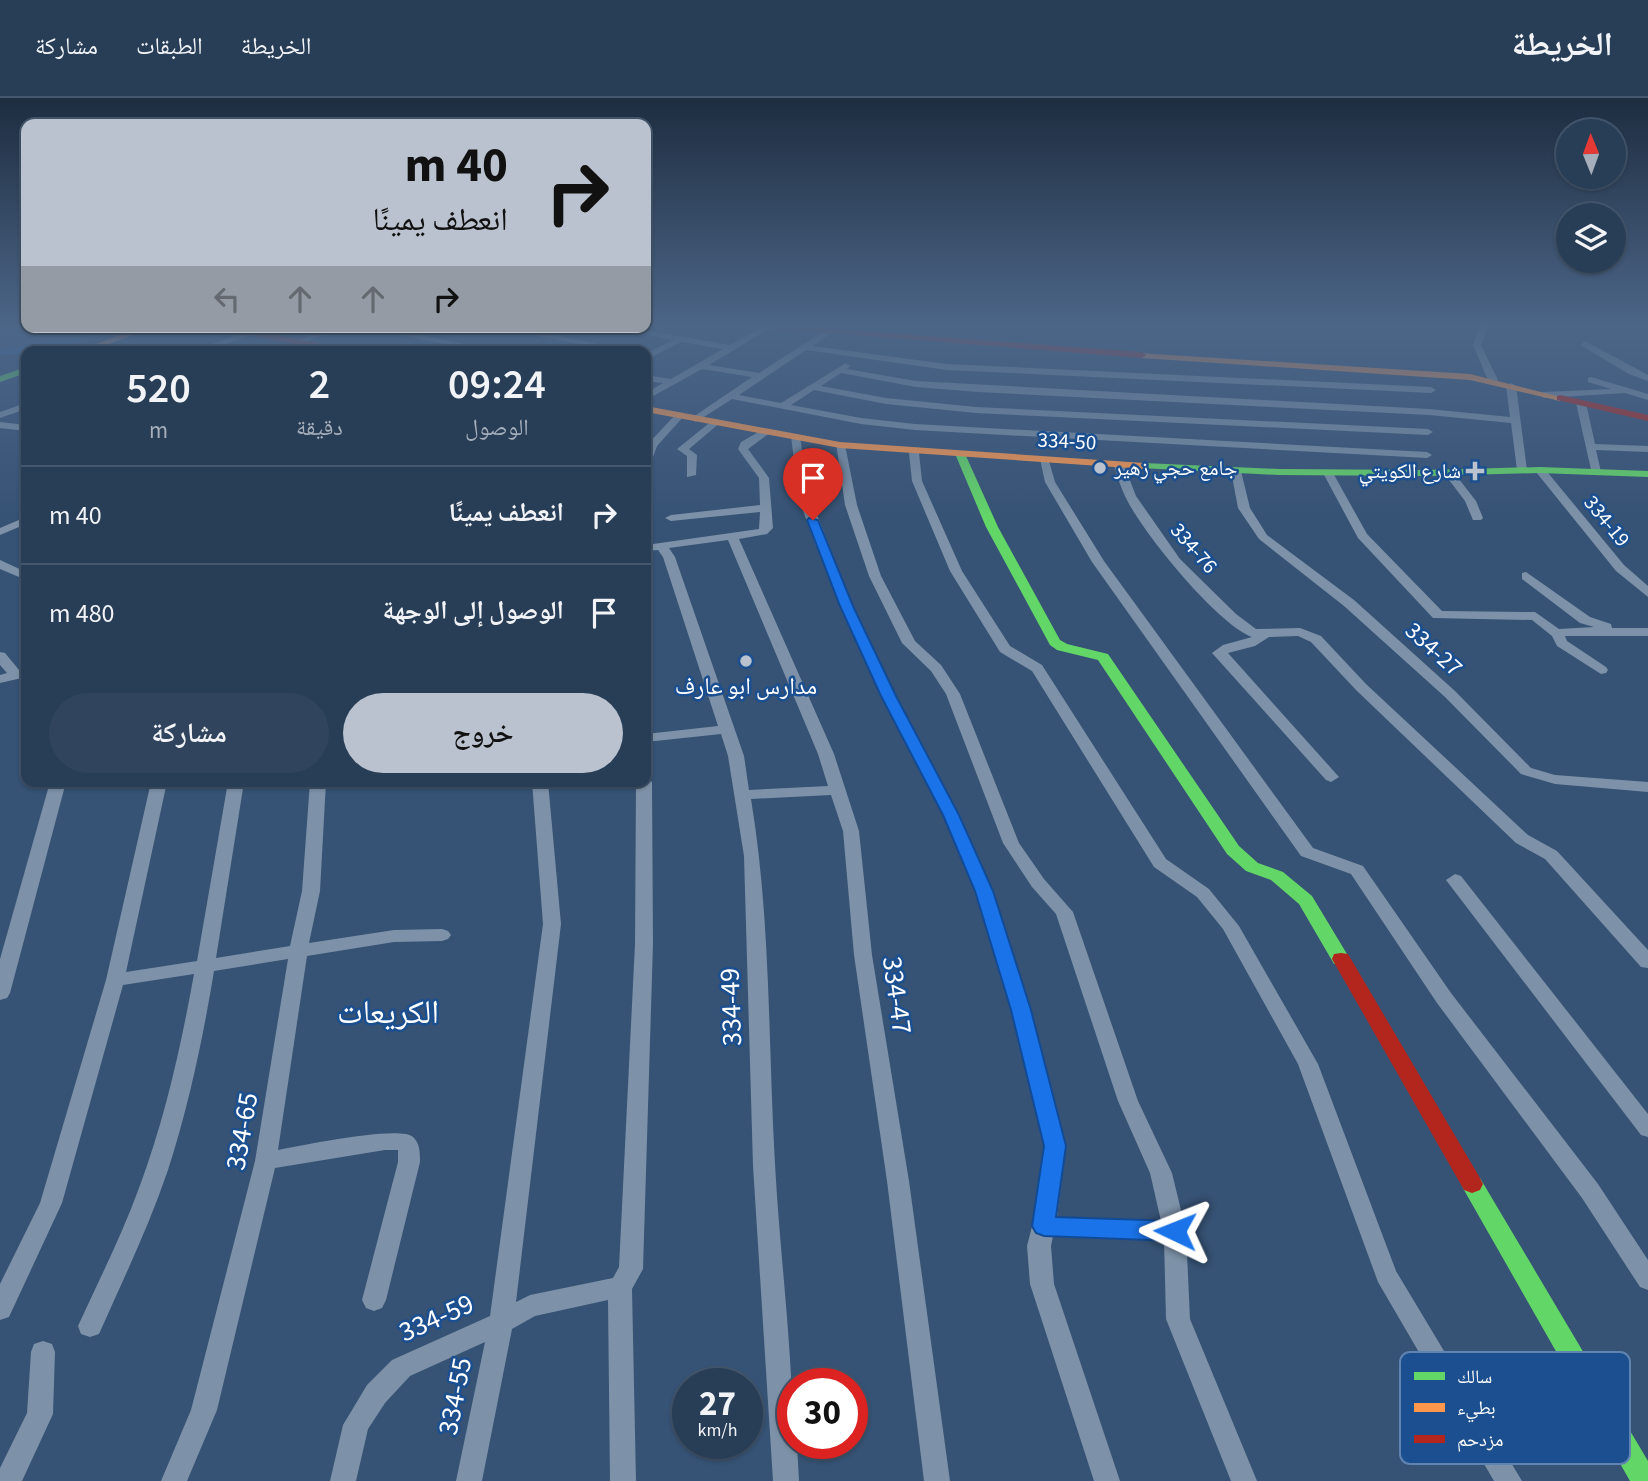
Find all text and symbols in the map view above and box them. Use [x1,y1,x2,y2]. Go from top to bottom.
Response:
text: الخريطة [1512,21,1613,68]
text: مشاركة [35,29,98,64]
text: الطبقات [136,29,203,64]
text: الخريطة [241,29,311,64]
north arrow [1556,119,1626,189]
map controls [1556,119,1626,273]
text: 40 m [404,131,508,201]
icon: right [532,147,623,238]
text: انعطف يمينًا [373,197,508,243]
button: layers [1556,203,1626,273]
icon: left [208,280,246,318]
icon: ahead [281,280,319,318]
icon: ahead [354,280,392,318]
icon: right [427,280,465,318]
text: 2 [309,355,330,415]
text: 09:24 [448,355,546,415]
text: 520 [126,359,191,419]
text: دقيقة [296,411,343,444]
text: الوصول [465,411,529,444]
text: m [149,414,168,447]
street label: 334-50 [1037,424,1097,458]
pin [783,448,843,520]
place label: جامع حجي زهير [1113,453,1237,484]
place label: شارع الكويتي [1359,456,1461,487]
icon: arrive [794,459,832,497]
marker: جامع حجي زهير [1092,460,1108,476]
marker: شارع الكويتي [1467,463,1483,479]
street label: 334-19 [1577,489,1637,553]
text: انعطف يمينًا [449,494,564,531]
icon: right [585,496,623,534]
text: 40 m [49,497,102,534]
street label: 334-76 [1163,516,1225,580]
text: الوصول إلى الوجهة [383,592,564,629]
icon: arrive [585,594,623,632]
text: 480 m [49,595,115,632]
street label: 334-27 [1397,614,1470,685]
marker: مدارس ابو عارف [738,653,754,669]
place label: مدارس ابو عارف [675,669,817,704]
button: مشاركة [49,693,329,773]
button: خروج [343,693,623,773]
street label: 334-47 [872,954,922,1037]
street label: 334-49 [710,967,752,1047]
district label: الكريعات [337,989,439,1036]
street label: 334-65 [215,1089,268,1173]
position arrow [1138,1194,1212,1268]
street label: 334-59 [393,1284,480,1352]
legend [1400,1352,1630,1464]
street label: 334-55 [428,1354,482,1438]
text: سالك [1457,1364,1492,1391]
speed limit sign: 30 [777,1368,868,1459]
text: 27 [699,1379,736,1429]
text: بطيء [1457,1395,1496,1423]
text: km/h [698,1418,737,1443]
text: مزدحم [1457,1427,1503,1454]

